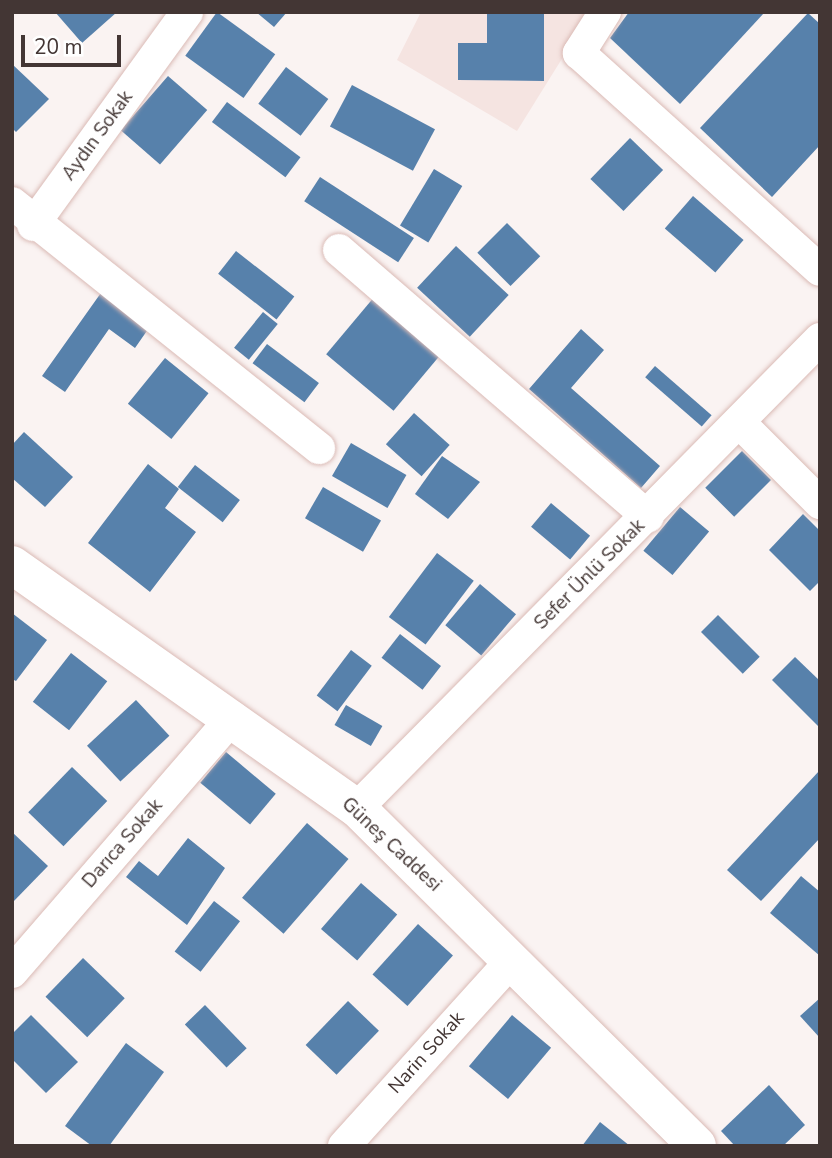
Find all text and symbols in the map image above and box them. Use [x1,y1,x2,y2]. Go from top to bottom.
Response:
scale bar [24,21,124,65]
text: 20 m [34,33,83,61]
street label: Aydın Sokak [58,87,138,185]
street label: Sefer Ünlü Sokak [530,515,650,635]
street label: Güneş Caddesi [337,793,445,897]
street label: Darıca Sokak [78,795,168,893]
street label: Narin Sokak [384,1007,470,1099]

